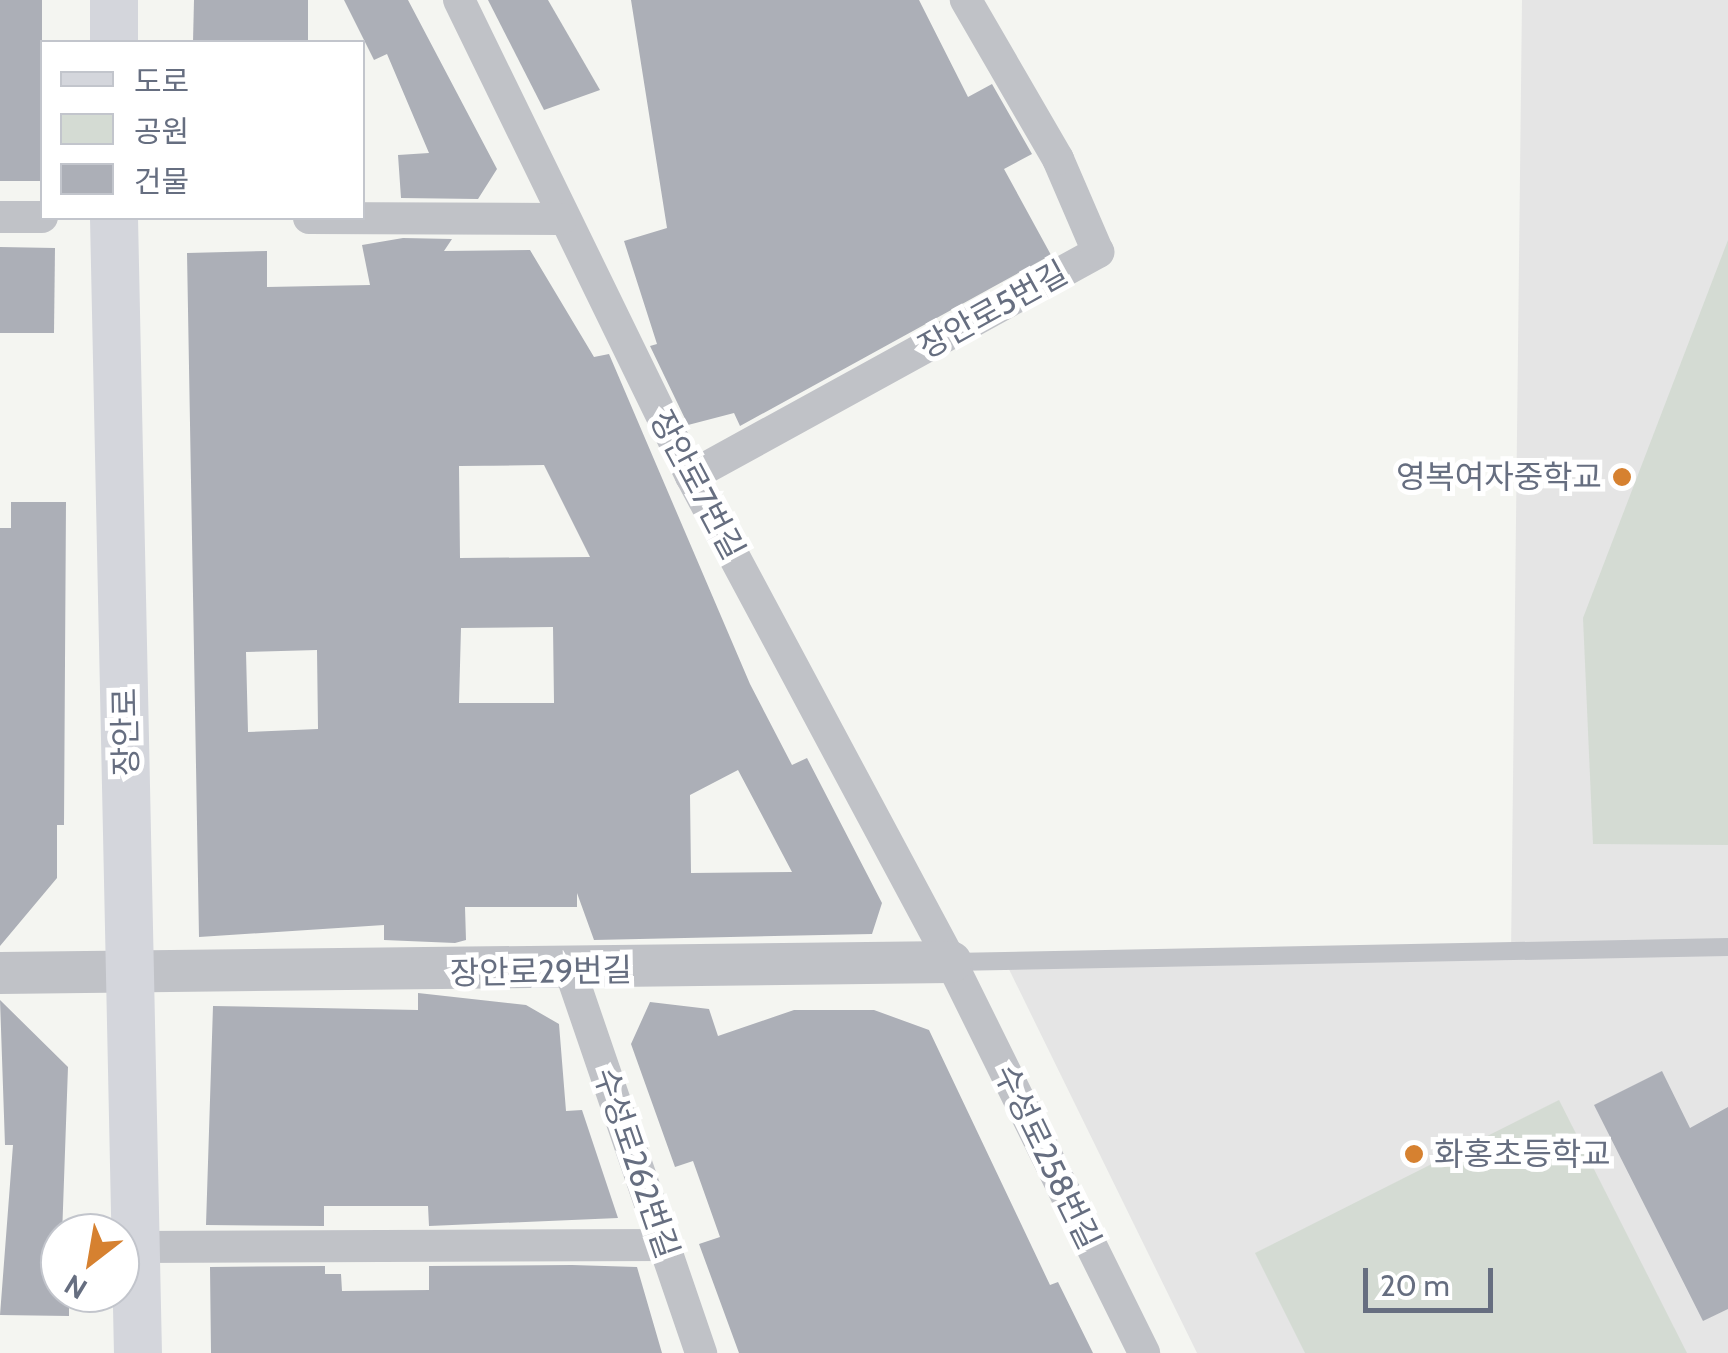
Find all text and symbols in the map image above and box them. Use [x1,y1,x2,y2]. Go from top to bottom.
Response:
legend [40,40,365,220]
text: 도로 [134,63,189,100]
text: 공원 [134,113,189,150]
text: 건물 [134,163,189,200]
street label: 장안로5번길 [912,253,1074,367]
street label: 장안로7번길 [642,404,752,566]
place label: 영복여자중학교 [1396,458,1602,496]
marker: 영복여자중학교 [1611,466,1633,488]
street label: 장안로 [106,688,146,776]
street label: 장안로29번길 [450,951,632,993]
street label: 수성로258번길 [986,1058,1108,1256]
street label: 수성로262번길 [585,1063,687,1263]
place label: 화홍초등학교 [1434,1135,1611,1173]
marker: 화홍초등학교 [1403,1143,1425,1165]
north arrow [40,1213,140,1313]
scale bar [1368,1248,1498,1310]
text: N [58,1267,93,1307]
text: 20 m [1380,1267,1450,1304]

